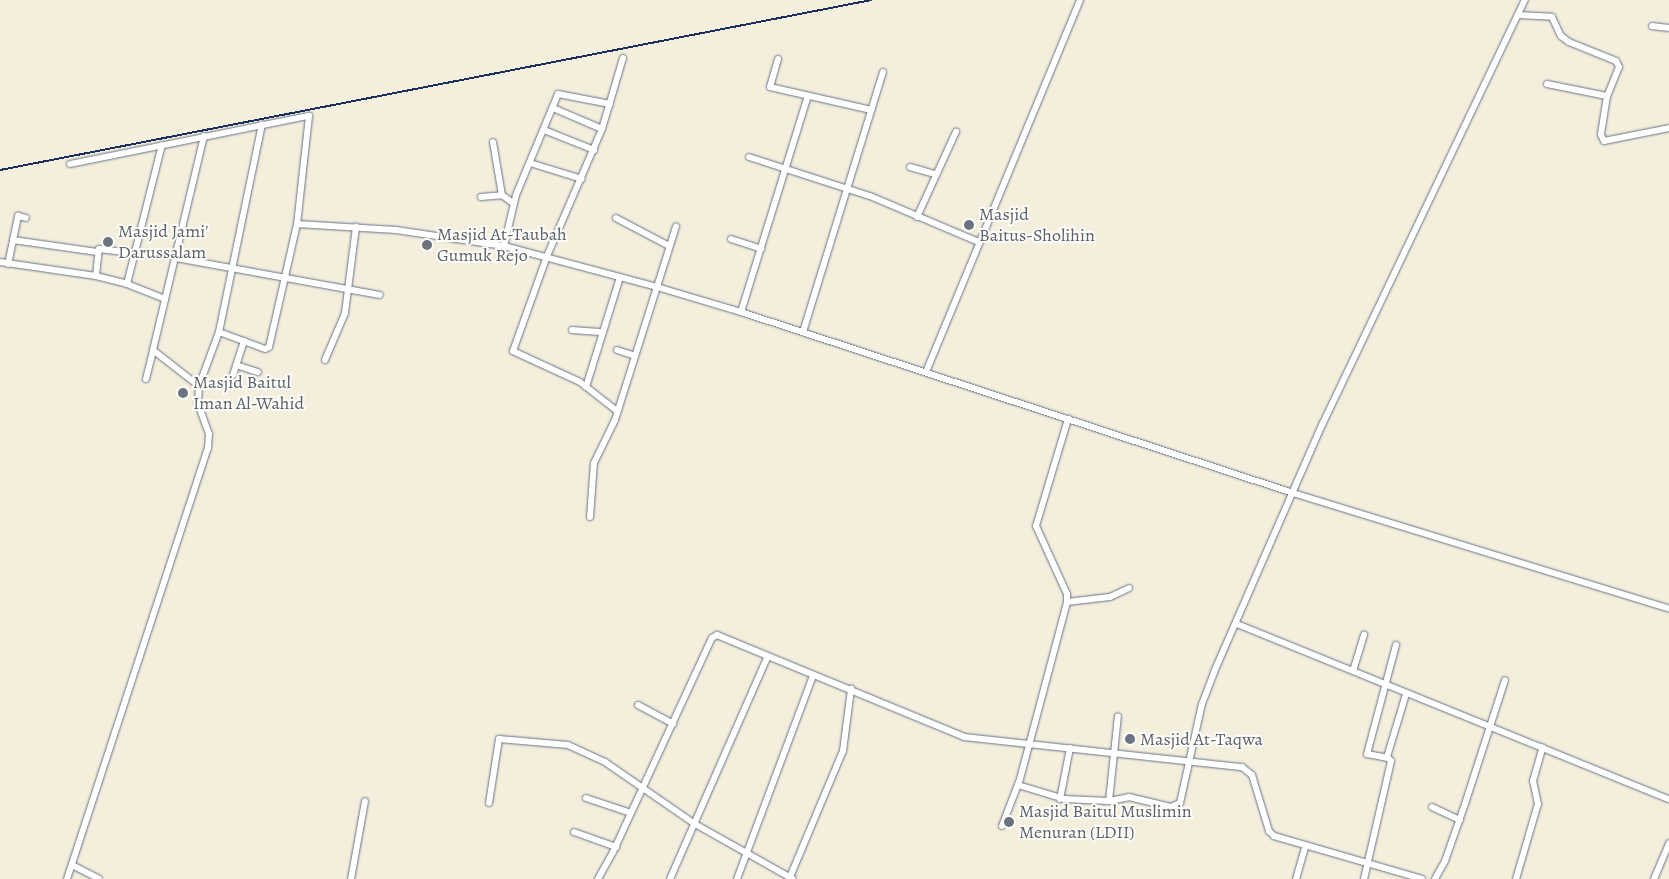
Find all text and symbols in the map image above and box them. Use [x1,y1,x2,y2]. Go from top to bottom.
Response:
place label: Masjid Baitus-Sholihin [979,204,1095,246]
marker: Masjid Baitus-Sholihin [963,219,975,231]
place label: Masjid Jami' Darussalam [118,221,208,264]
place label: Masjid At-Taubah Gumuk Rejo [437,224,567,266]
marker: Masjid Jami' Darussalam [102,236,114,248]
marker: Masjid At-Taubah Gumuk Rejo [421,239,433,251]
place label: Masjid Baitul Iman Al-Wahid [193,372,304,414]
marker: Masjid Baitul Iman Al-Wahid [177,387,189,399]
place label: Masjid At-Taqwa [1140,728,1263,750]
marker: Masjid At-Taqwa [1124,733,1136,745]
place label: Masjid Baitul Muslimin Menuran (LDII) [1019,801,1192,844]
marker: Masjid Baitul Muslimin Menuran (LDII) [1003,816,1015,828]

